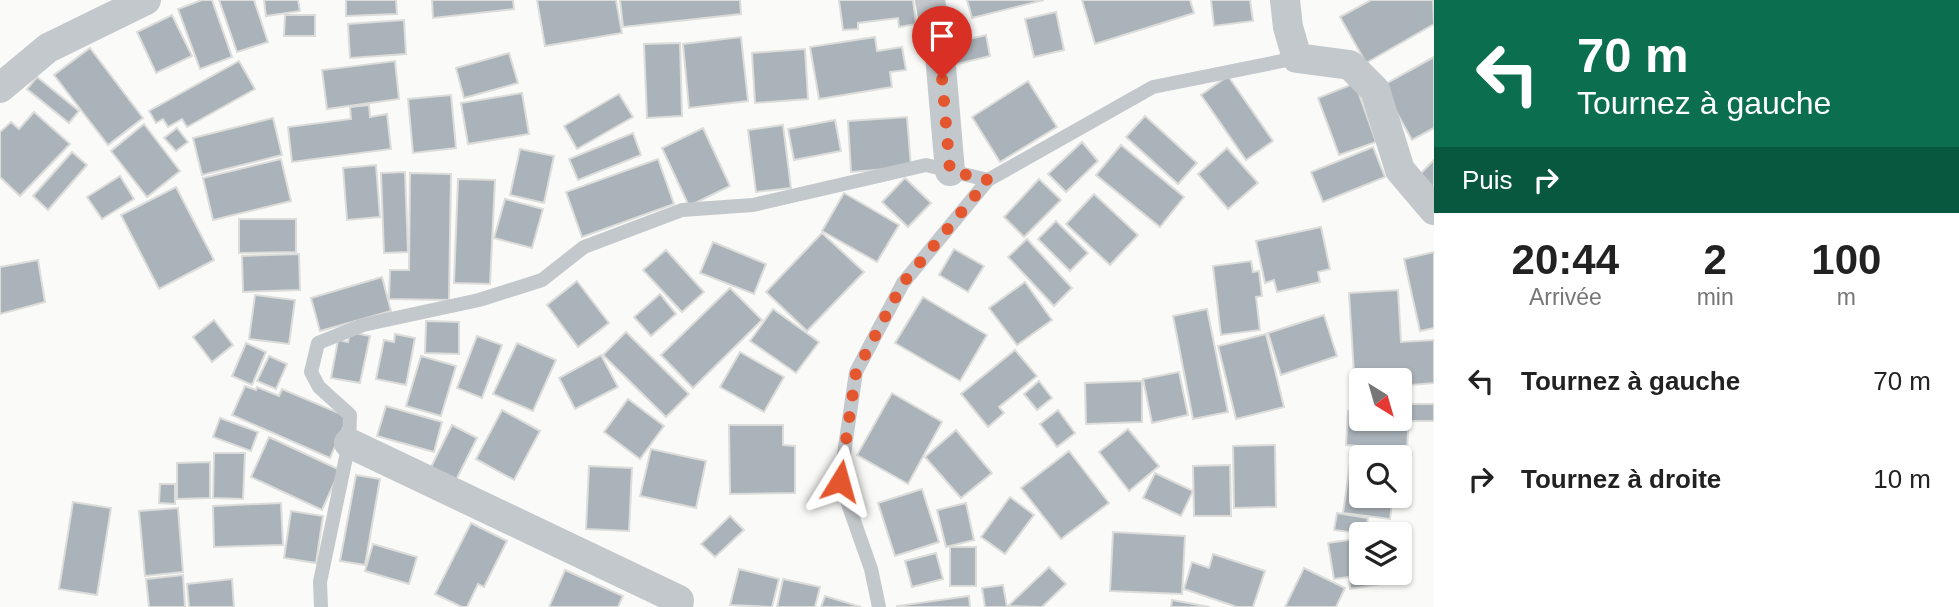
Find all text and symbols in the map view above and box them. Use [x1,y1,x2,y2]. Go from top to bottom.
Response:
pin [912,6,972,78]
icon: arrive [923,17,961,55]
icon: left [1462,28,1553,119]
text: 70 m [1577,28,1689,82]
text: Tournez à gauche [1577,85,1831,121]
icon: right [1527,161,1565,199]
text: Puis [1462,165,1513,195]
text: 20:44 [1512,236,1619,283]
text: 2 [1703,236,1727,283]
text: 100 [1811,236,1881,283]
text: Arrivée [1529,284,1602,310]
text: min [1697,284,1734,310]
text: m [1837,284,1856,310]
icon: left [1462,362,1500,400]
text: Tournez à gauche [1521,366,1740,396]
text: 70 m [1873,366,1931,396]
north arrow [1349,368,1412,430]
map controls [1349,368,1412,585]
position arrow [803,444,877,518]
button: search [1349,445,1412,508]
icon: right [1462,460,1500,498]
text: Tournez à droite [1521,464,1721,494]
text: 10 m [1873,464,1931,494]
button: layers [1349,522,1412,585]

